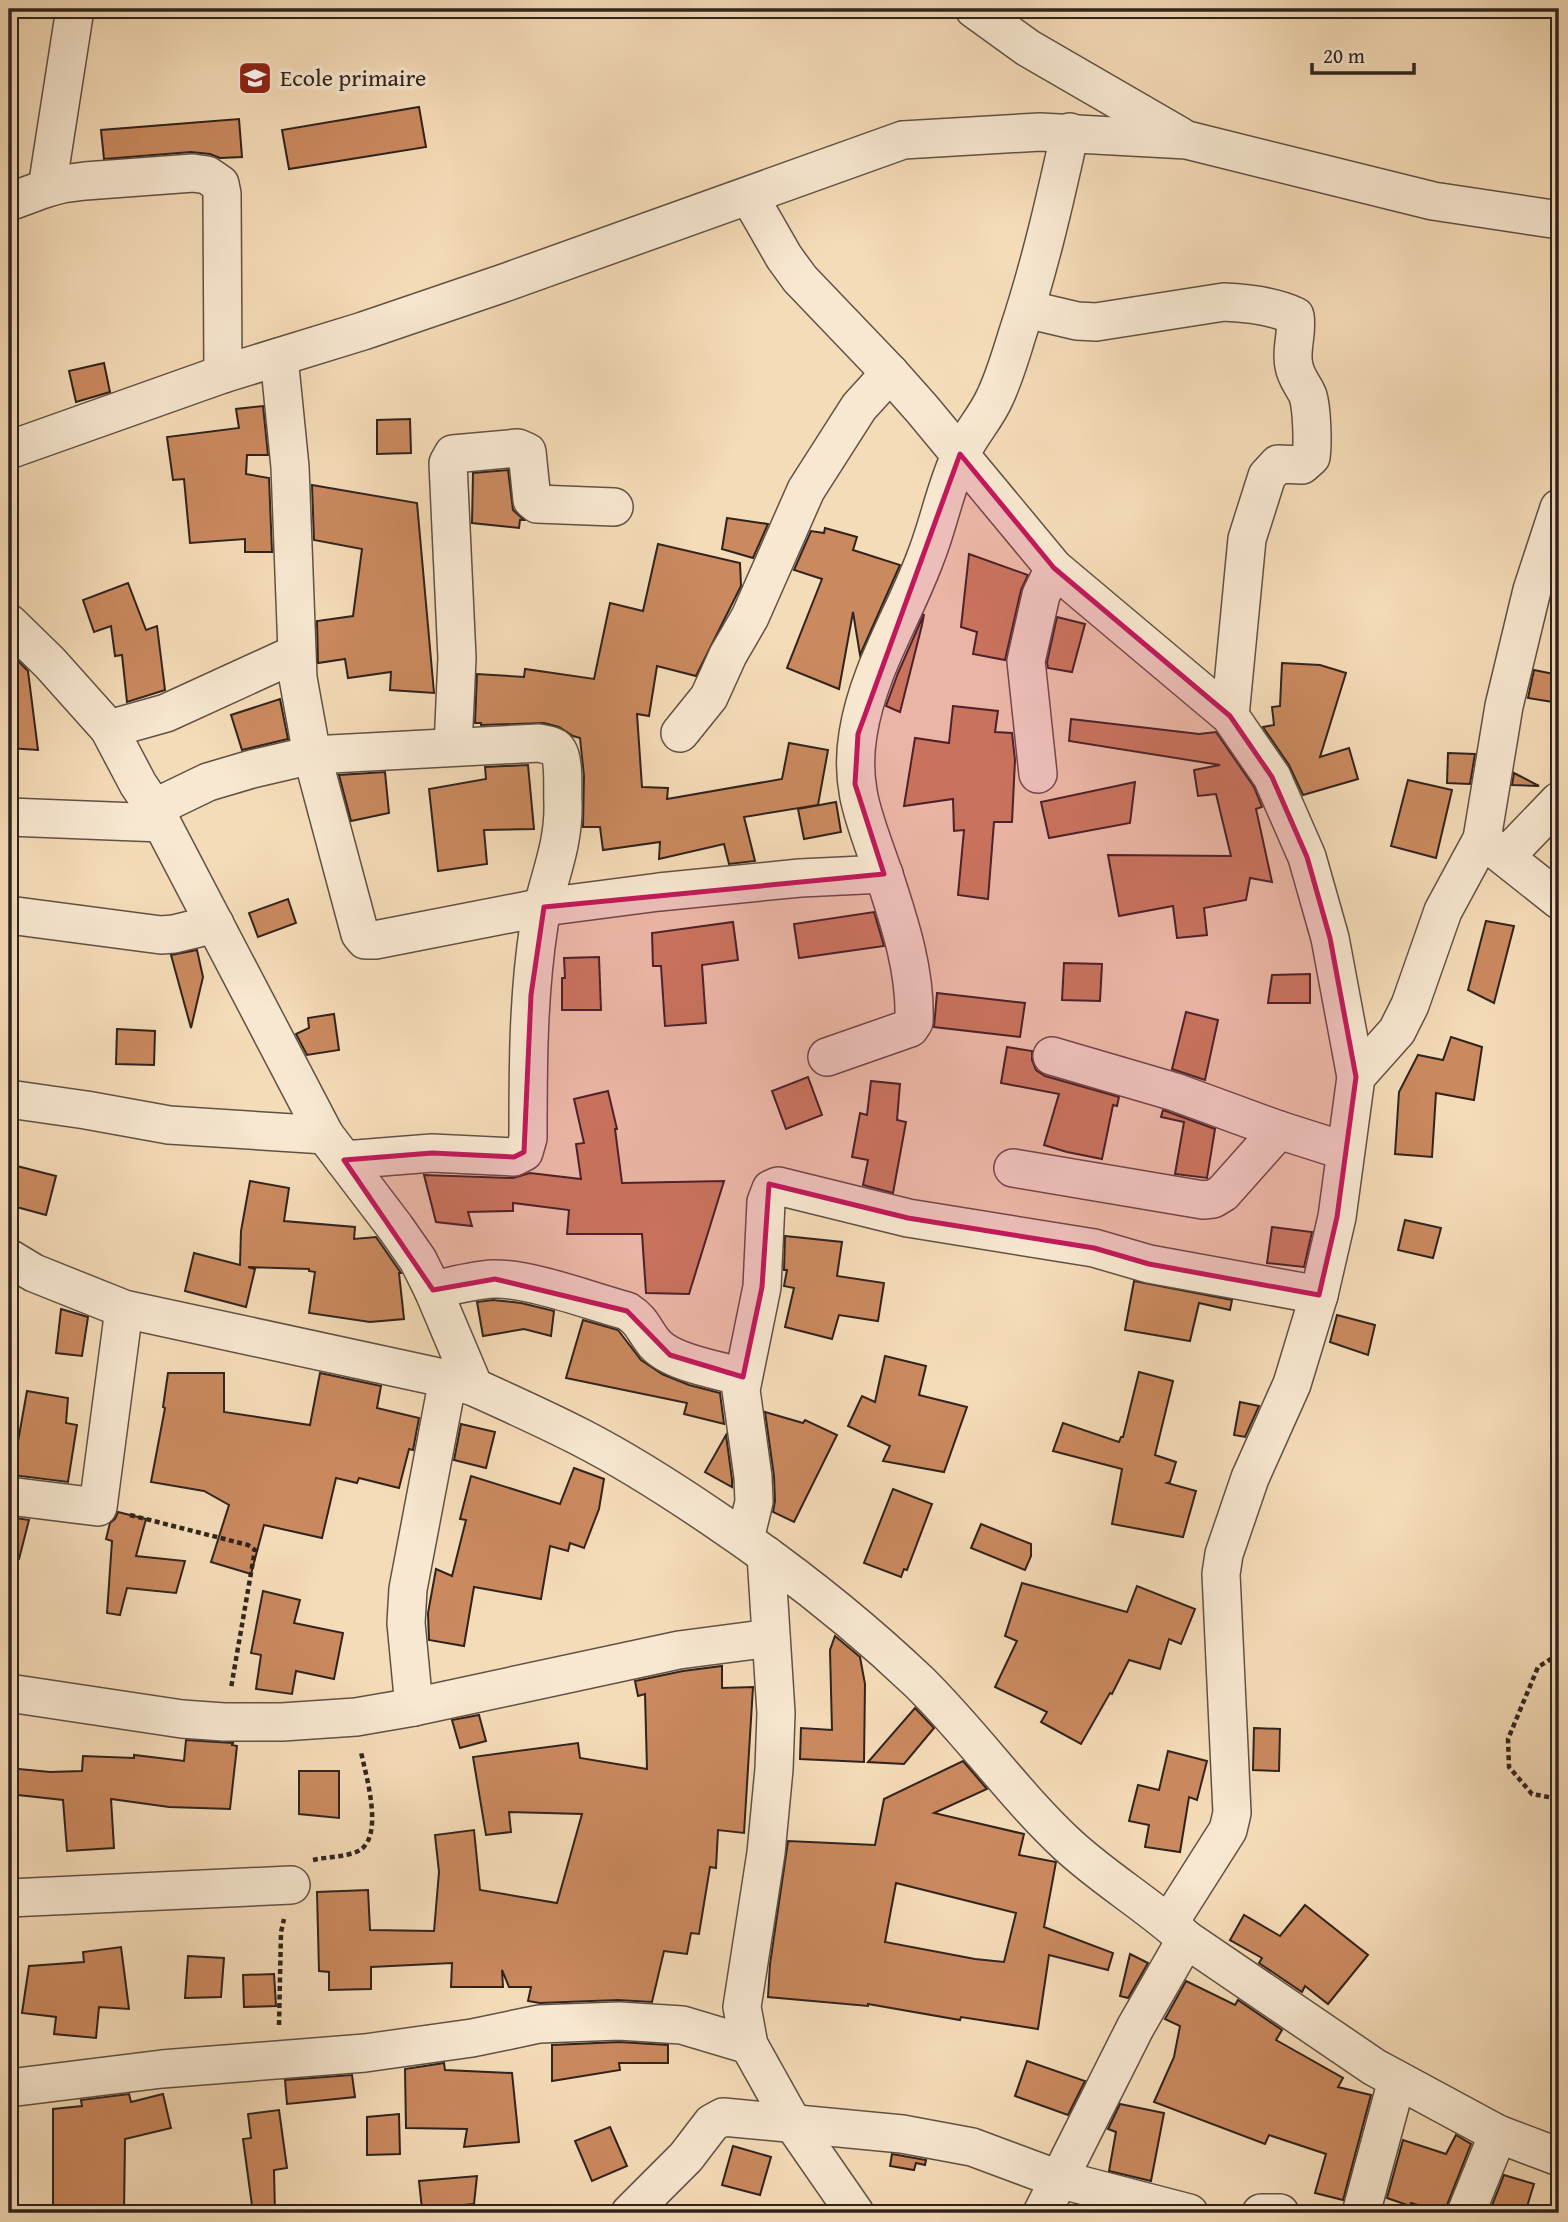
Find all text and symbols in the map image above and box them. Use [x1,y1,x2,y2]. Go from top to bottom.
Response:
scale bar [1312,32,1414,76]
text: 20 m [1323,40,1365,71]
school or university icon: Ecole primaire [236,59,274,97]
place label: Ecole primaire [280,60,426,95]

